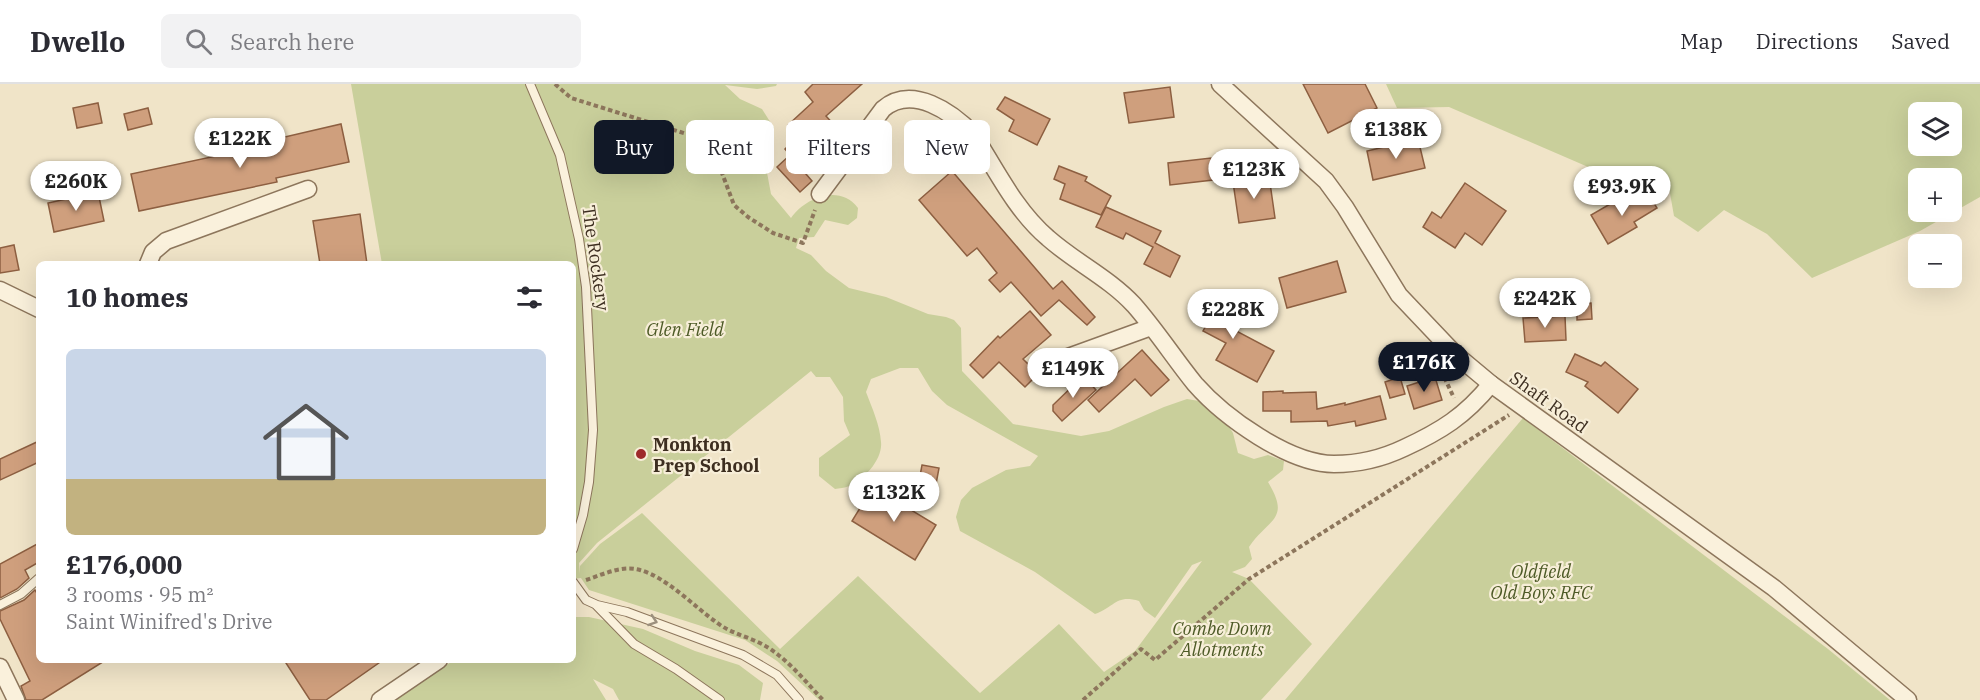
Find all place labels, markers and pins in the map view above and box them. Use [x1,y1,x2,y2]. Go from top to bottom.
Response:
pin: £138K [1354,109,1438,160]
pin: £122K [198,118,282,169]
pin: £123K [1212,149,1296,200]
pin: £260K [34,161,118,212]
pin: £93.9K [1573,166,1671,217]
pin: £242K [1503,278,1587,329]
pin: £228K [1191,289,1275,340]
pin: £176K [1382,342,1466,393]
pin: £149K [1031,348,1115,399]
place label: Monkton Prep School [653,433,760,477]
marker: Monkton Prep School [634,447,648,461]
pin: £132K [852,472,936,523]

